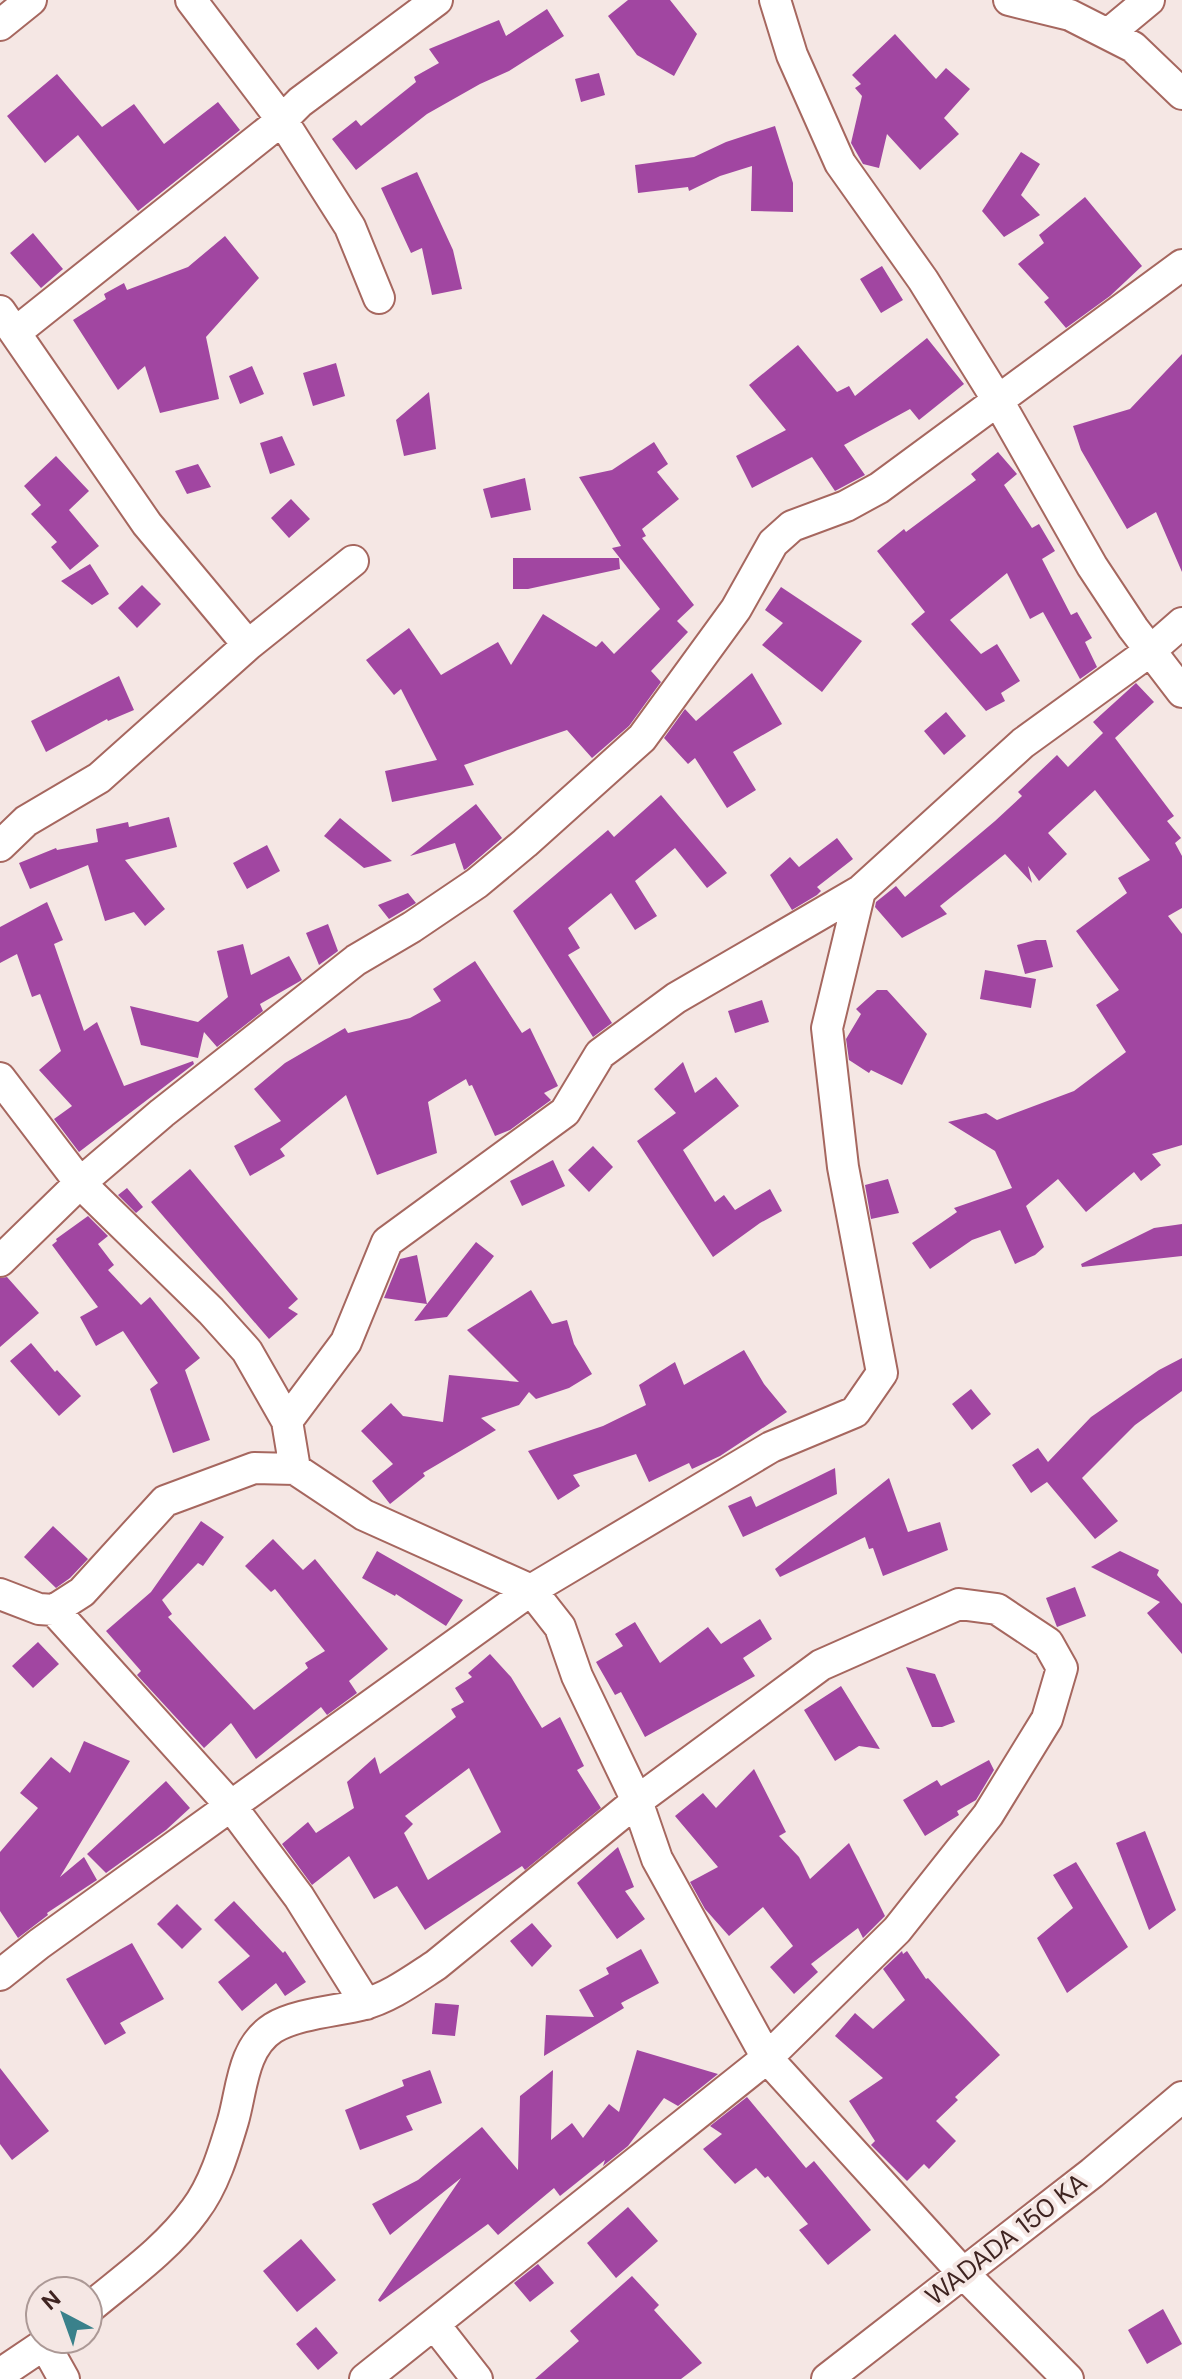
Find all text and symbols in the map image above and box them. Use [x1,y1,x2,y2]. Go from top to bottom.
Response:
street label: WADADA 150 KA [918,2165,1094,2313]
north arrow [24,2275,104,2355]
text: N [36,2284,67,2316]

